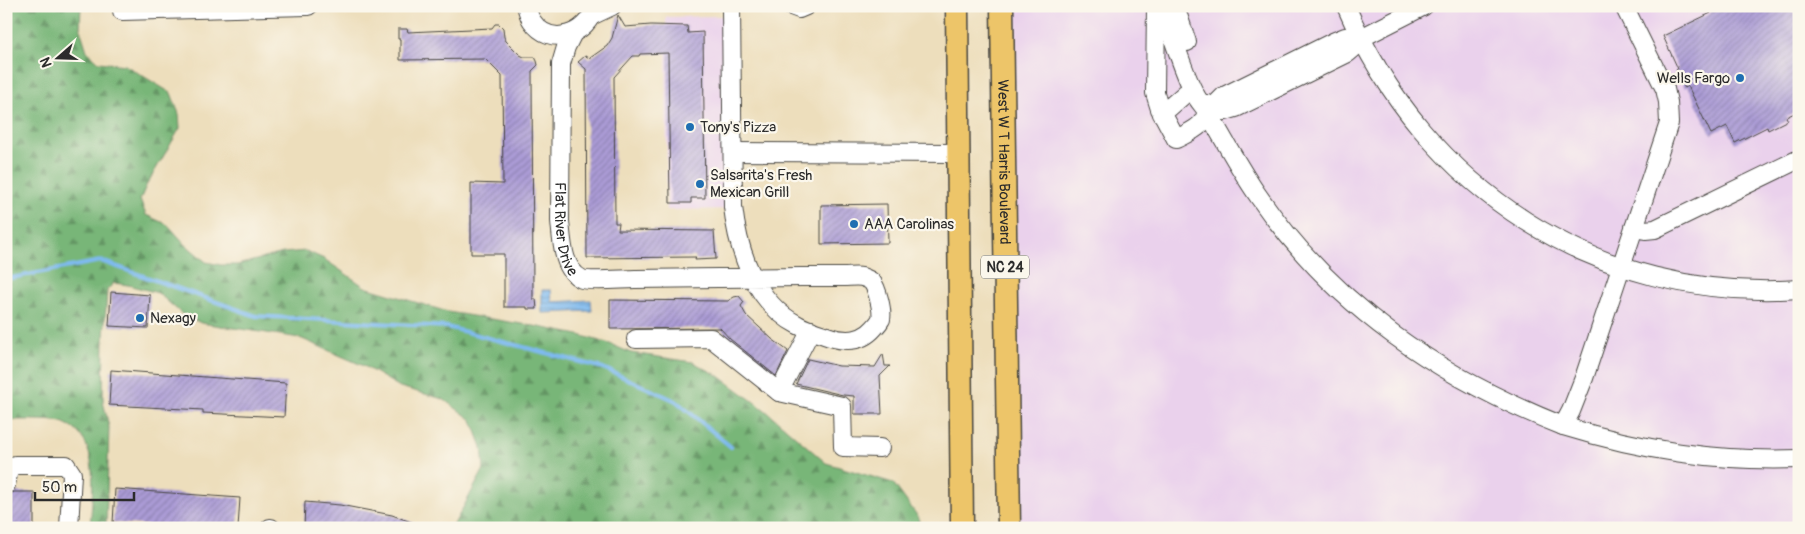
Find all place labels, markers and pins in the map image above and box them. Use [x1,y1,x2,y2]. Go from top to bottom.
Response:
place label: Wells Fargo [1657,69,1730,88]
marker: Wells Fargo [1734,72,1746,84]
place label: Tony's Pizza [700,118,776,137]
marker: Tony's Pizza [684,121,696,133]
place label: Salsarita's Fresh Mexican Grill [710,166,812,202]
marker: Salsarita's Fresh Mexican Grill [694,178,706,190]
place label: AAA Carolinas [864,215,954,234]
marker: AAA Carolinas [848,218,860,230]
place label: Nexagy [150,309,197,328]
marker: Nexagy [134,312,146,324]

